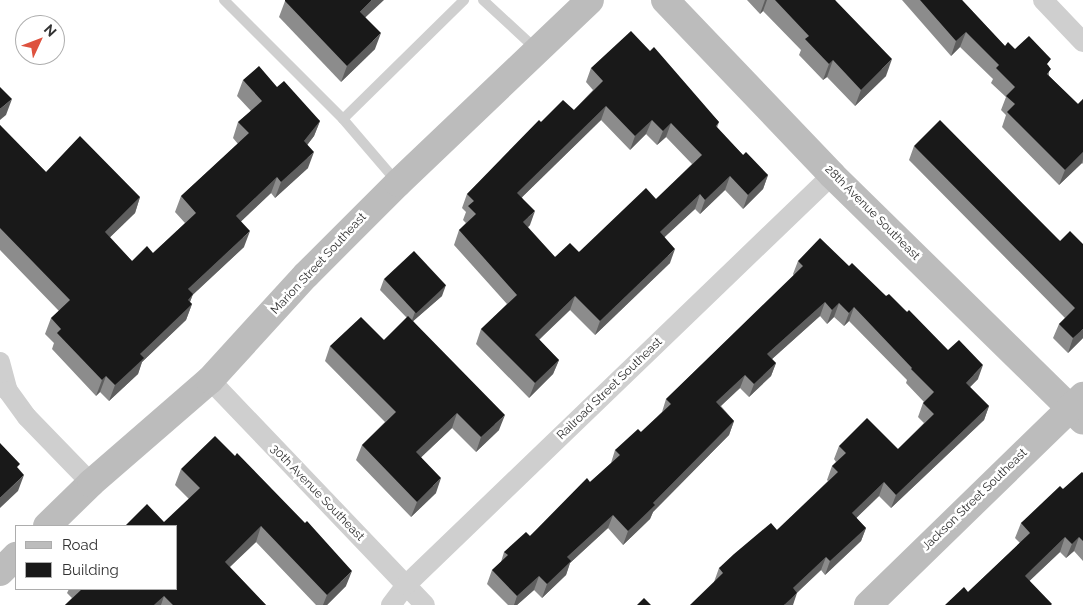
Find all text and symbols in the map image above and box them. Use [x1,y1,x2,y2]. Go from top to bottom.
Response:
north arrow [15,15,65,65]
text: N [41,21,60,40]
street label: 28th Avenue Southeast [821,162,923,264]
street label: Marion Street Southeast [268,210,370,318]
street label: Railroad Street Southeast [554,335,666,443]
street label: 30th Avenue Southeast [267,442,367,544]
street label: Jackson Street Southeast [919,446,1031,554]
legend [15,525,178,590]
text: Road [62,536,98,554]
text: Building [62,561,119,579]

